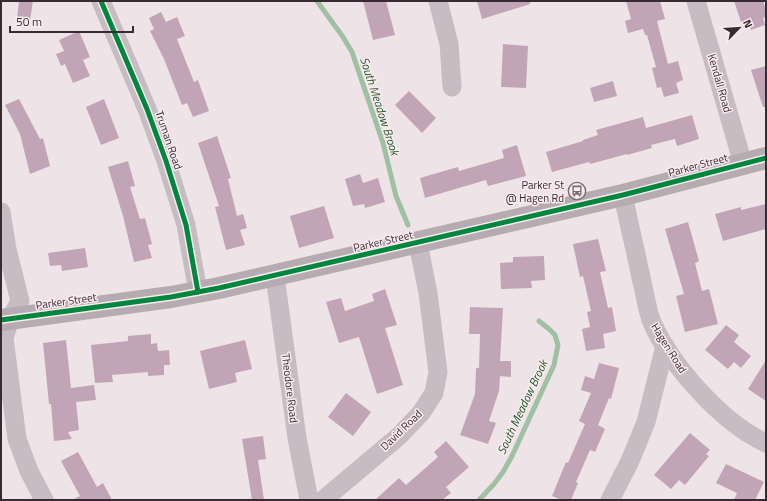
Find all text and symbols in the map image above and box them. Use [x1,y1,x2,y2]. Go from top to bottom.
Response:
scale bar [10,8,133,34]
north arrow [719,8,759,48]
text: 50 m [16,12,42,31]
text: N [739,17,757,31]
street label: Kendall Road [704,52,736,114]
water label: South Meadow Brook [355,54,405,159]
street label: Truman Road [151,108,187,172]
street label: Parker Street [666,149,730,181]
place label: Parker St @ Hagen Rd [506,177,564,206]
bus stop icon: Parker St @ Hagen Rd [567,181,587,201]
street label: Parker Street [351,226,415,256]
street label: Parker Street [35,289,97,313]
street label: Hagen Road [647,320,691,376]
street label: Theodore Road [278,352,302,424]
water label: South Meadow Brook [492,355,553,457]
street label: David Road [377,406,425,454]

